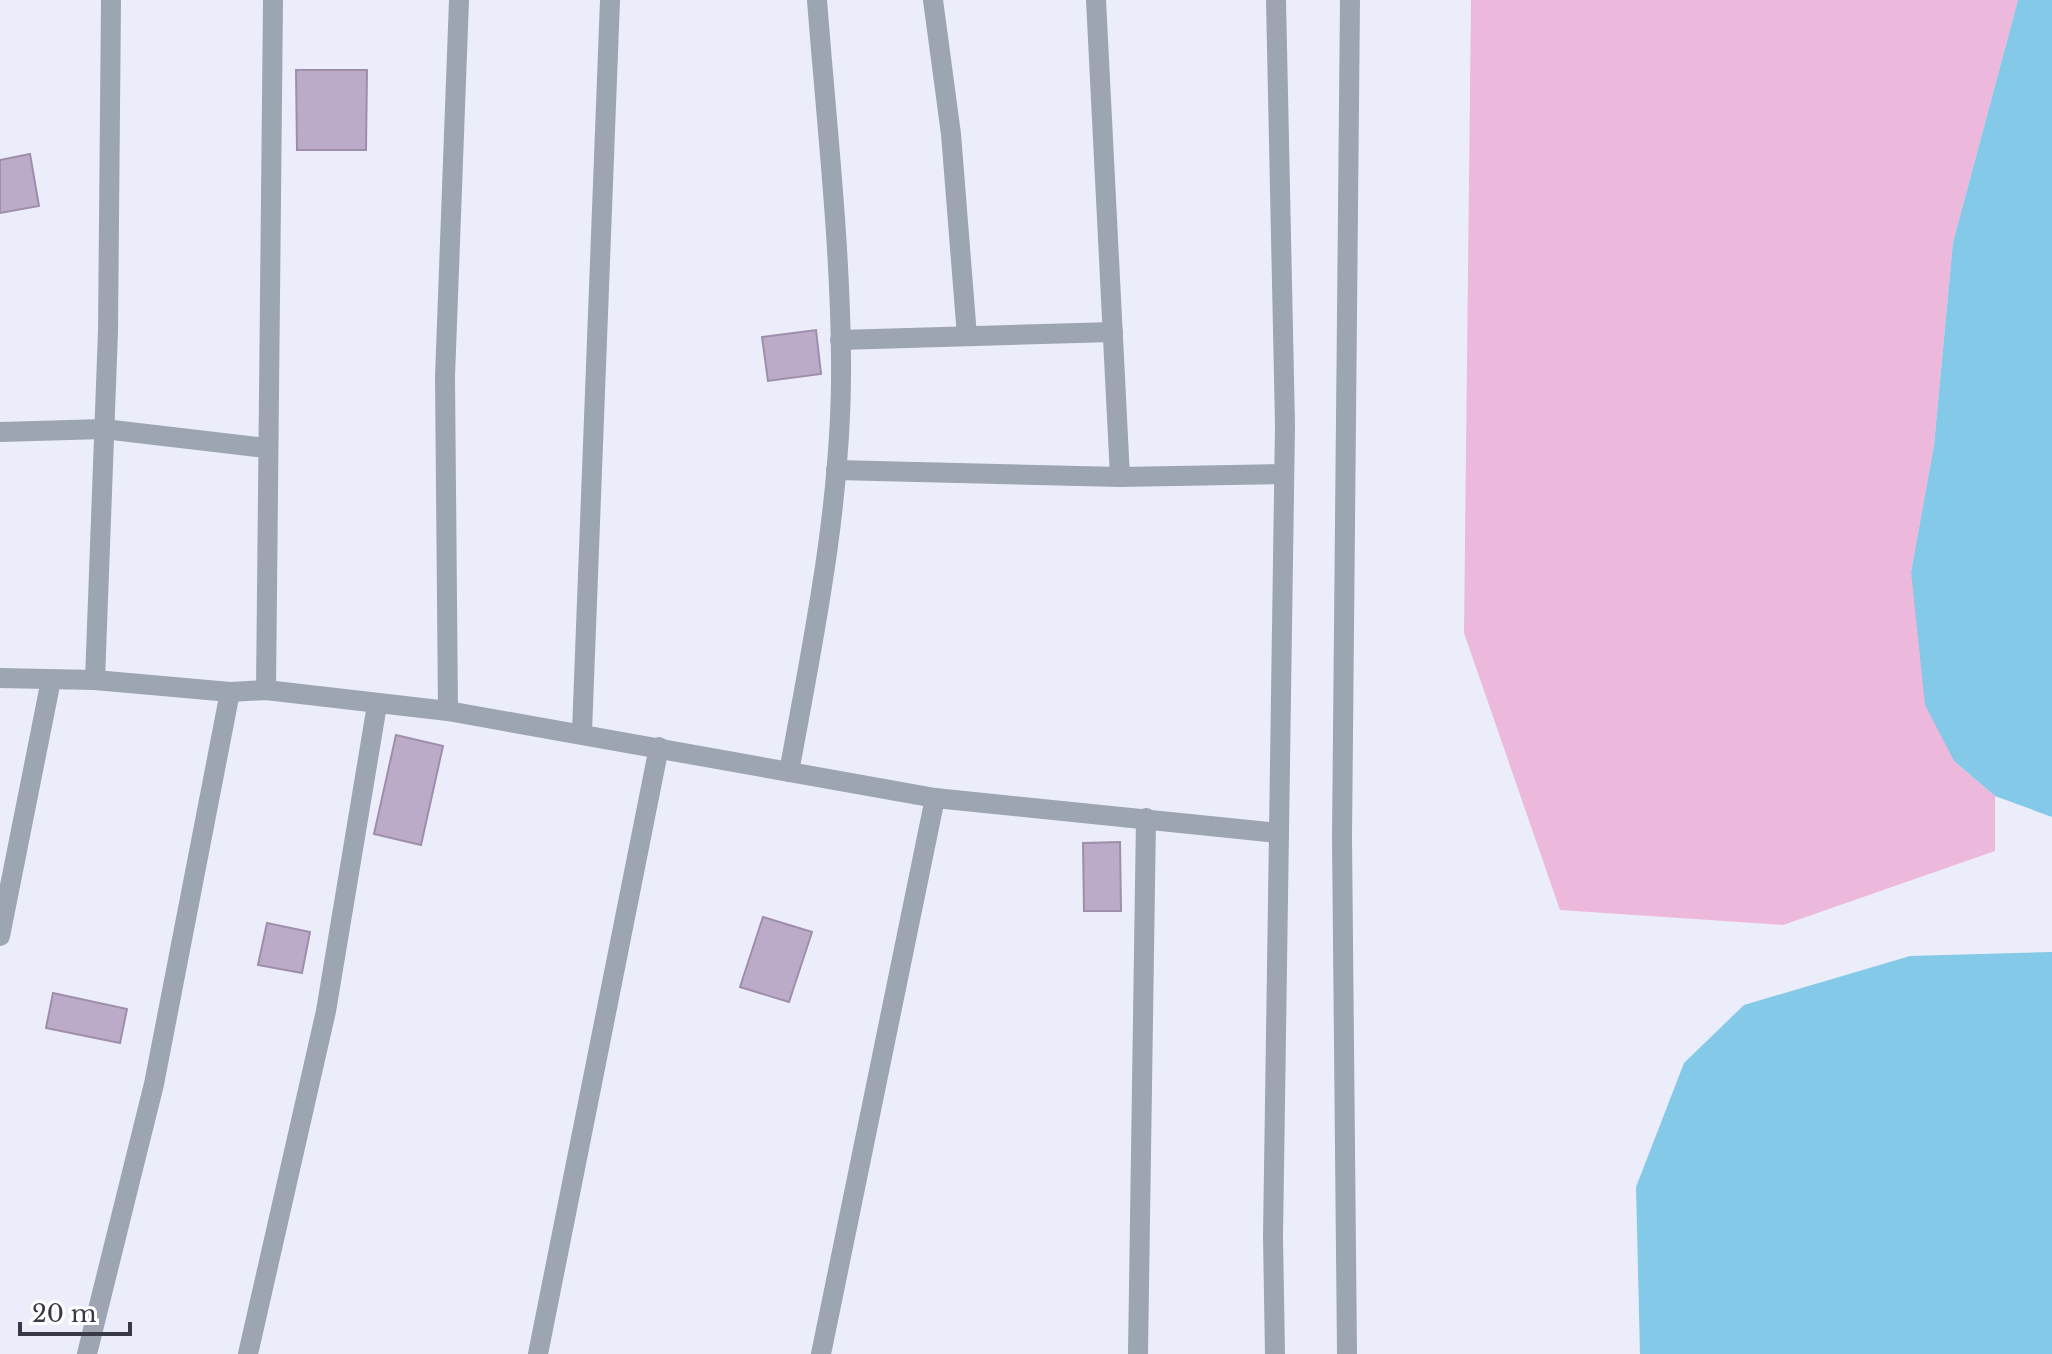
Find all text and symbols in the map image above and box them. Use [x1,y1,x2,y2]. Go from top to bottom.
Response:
scale bar [20,1286,130,1336]
text: 20 m [32,1299,97,1328]

